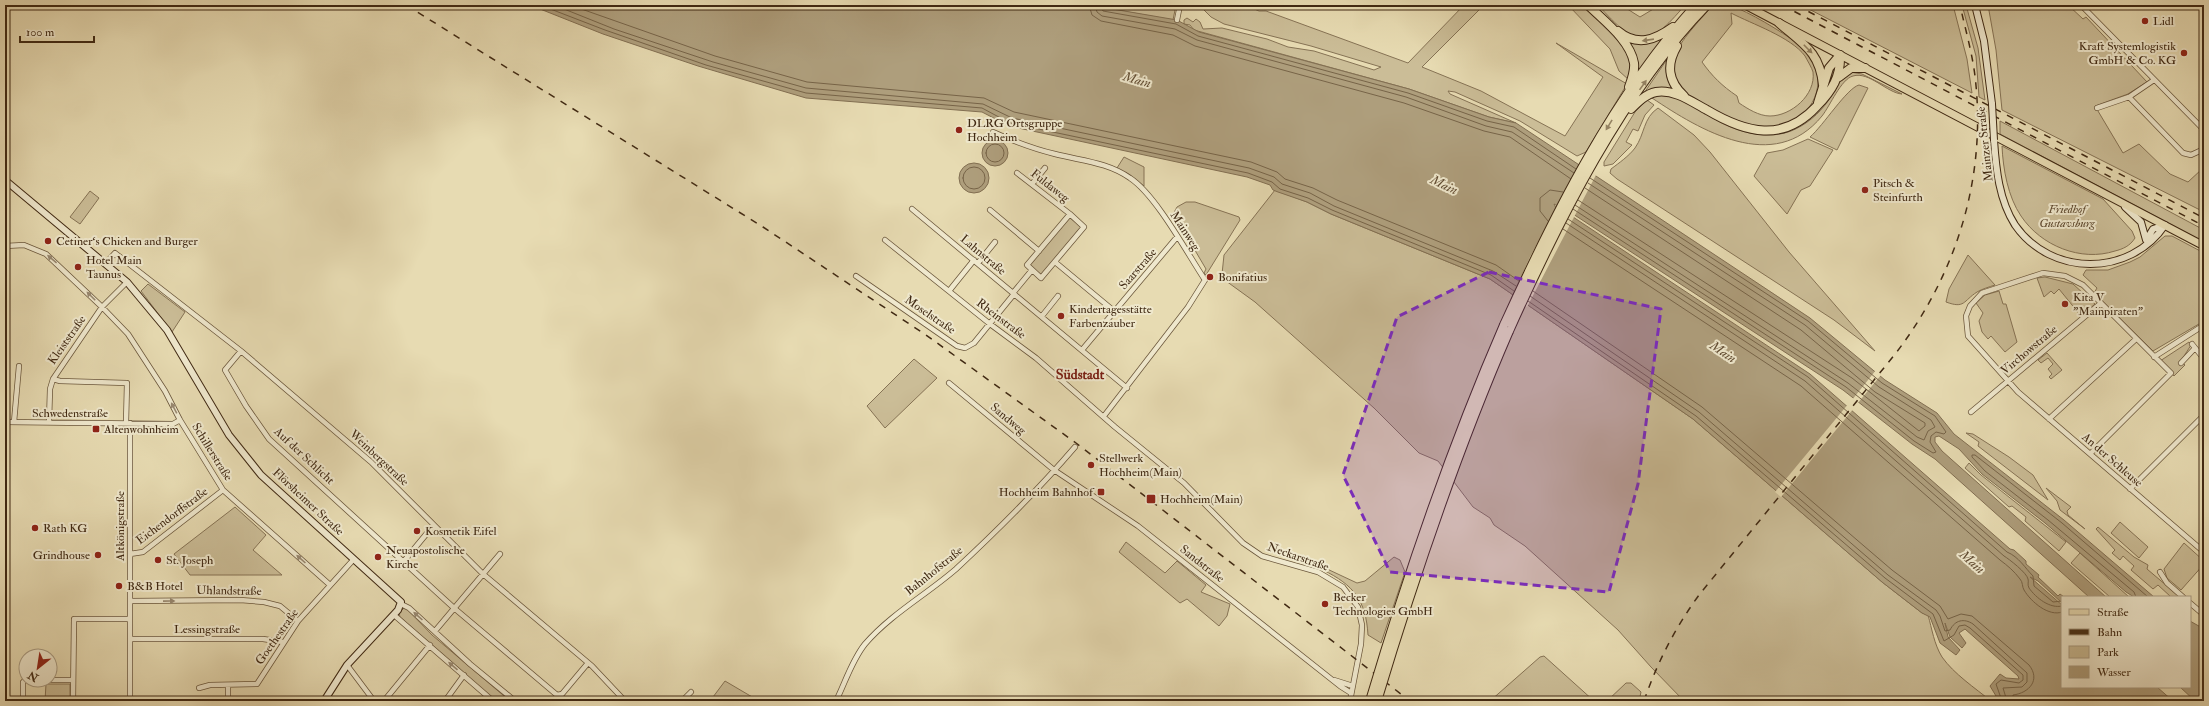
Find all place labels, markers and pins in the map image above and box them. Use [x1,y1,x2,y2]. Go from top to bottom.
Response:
place label: Lidl [2153,14,2174,29]
marker: Lidl [2140,16,2150,26]
place label: Kraft Systemlogistik GmbH & Co. KG [2079,39,2176,68]
marker: Kraft Systemlogistik GmbH & Co. KG [2179,48,2189,58]
place label: DLRG Ortsgruppe Hochheim [967,116,1062,145]
marker: DLRG Ortsgruppe Hochheim [954,125,964,135]
place label: Pitsch & Steinfurth [1873,176,1923,205]
marker: Pitsch & Steinfurth [1860,185,1870,195]
place label: Cetiner‘s Chicken and Burger [56,234,198,249]
marker: Cetiner‘s Chicken and Burger [43,236,53,246]
place label: Hotel Main Taunus [86,253,142,282]
marker: Hotel Main Taunus [73,262,83,272]
place label: Bonifatius [1218,270,1267,285]
marker: Bonifatius [1205,272,1215,282]
place label: Kita V "Mainpiraten" [2073,290,2144,319]
marker: Kita V "Mainpiraten" [2060,299,2070,309]
place label: Kindertagesstätte Farbenzauber [1069,302,1152,331]
marker: Kindertagesstätte Farbenzauber [1056,311,1066,321]
place label: Altenwohnheim [103,422,180,437]
marker: Altenwohnheim [91,424,101,434]
place label: Stellwerk Hochheim(Main) [1099,451,1182,480]
marker: Stellwerk Hochheim(Main) [1086,460,1096,470]
place label: Hochheim Bahnhof [999,485,1095,500]
marker: Hochheim Bahnhof [1096,487,1106,497]
place label: Hochheim(Main) [1160,492,1243,507]
marker: Hochheim(Main) [1145,493,1157,505]
place label: Rath KG [43,521,87,536]
marker: Rath KG [30,523,40,533]
place label: Kosmetik Eifel [425,524,496,539]
marker: Kosmetik Eifel [412,526,422,536]
place label: Neuapostolische Kirche [386,543,465,572]
place label: Grindhouse [33,548,90,563]
marker: Grindhouse [93,550,103,560]
marker: Neuapostolische Kirche [373,552,383,562]
place label: St. Joseph [166,553,214,568]
marker: St. Joseph [153,555,163,565]
place label: B&B Hotel [127,579,183,594]
marker: B&B Hotel [114,581,124,591]
place label: Becker Technologies GmbH [1333,590,1433,619]
marker: Becker Technologies GmbH [1320,599,1330,609]

